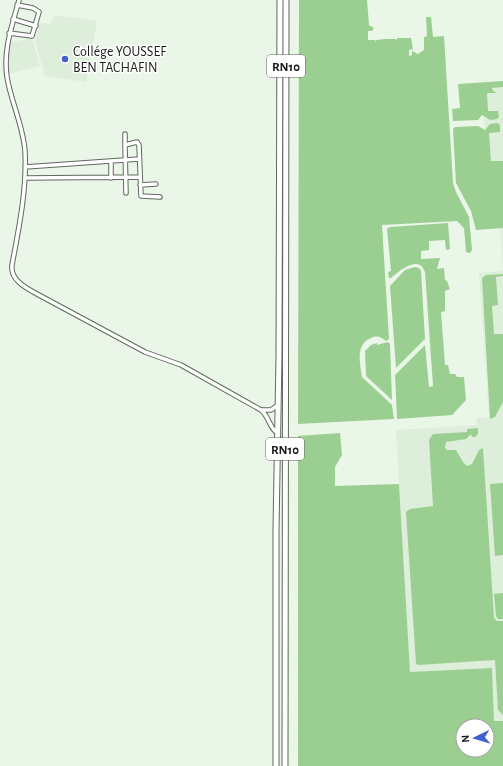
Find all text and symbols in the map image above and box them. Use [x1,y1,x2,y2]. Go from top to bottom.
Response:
place label: Collége YOUSSEF BEN TACHAFIN [73,45,167,75]
marker: Collége YOUSSEF BEN TACHAFIN [60,54,70,64]
road number: RN10 [267,55,305,77]
road number: RN10 [266,438,304,460]
north arrow [455,718,495,758]
text: N [460,735,471,743]

